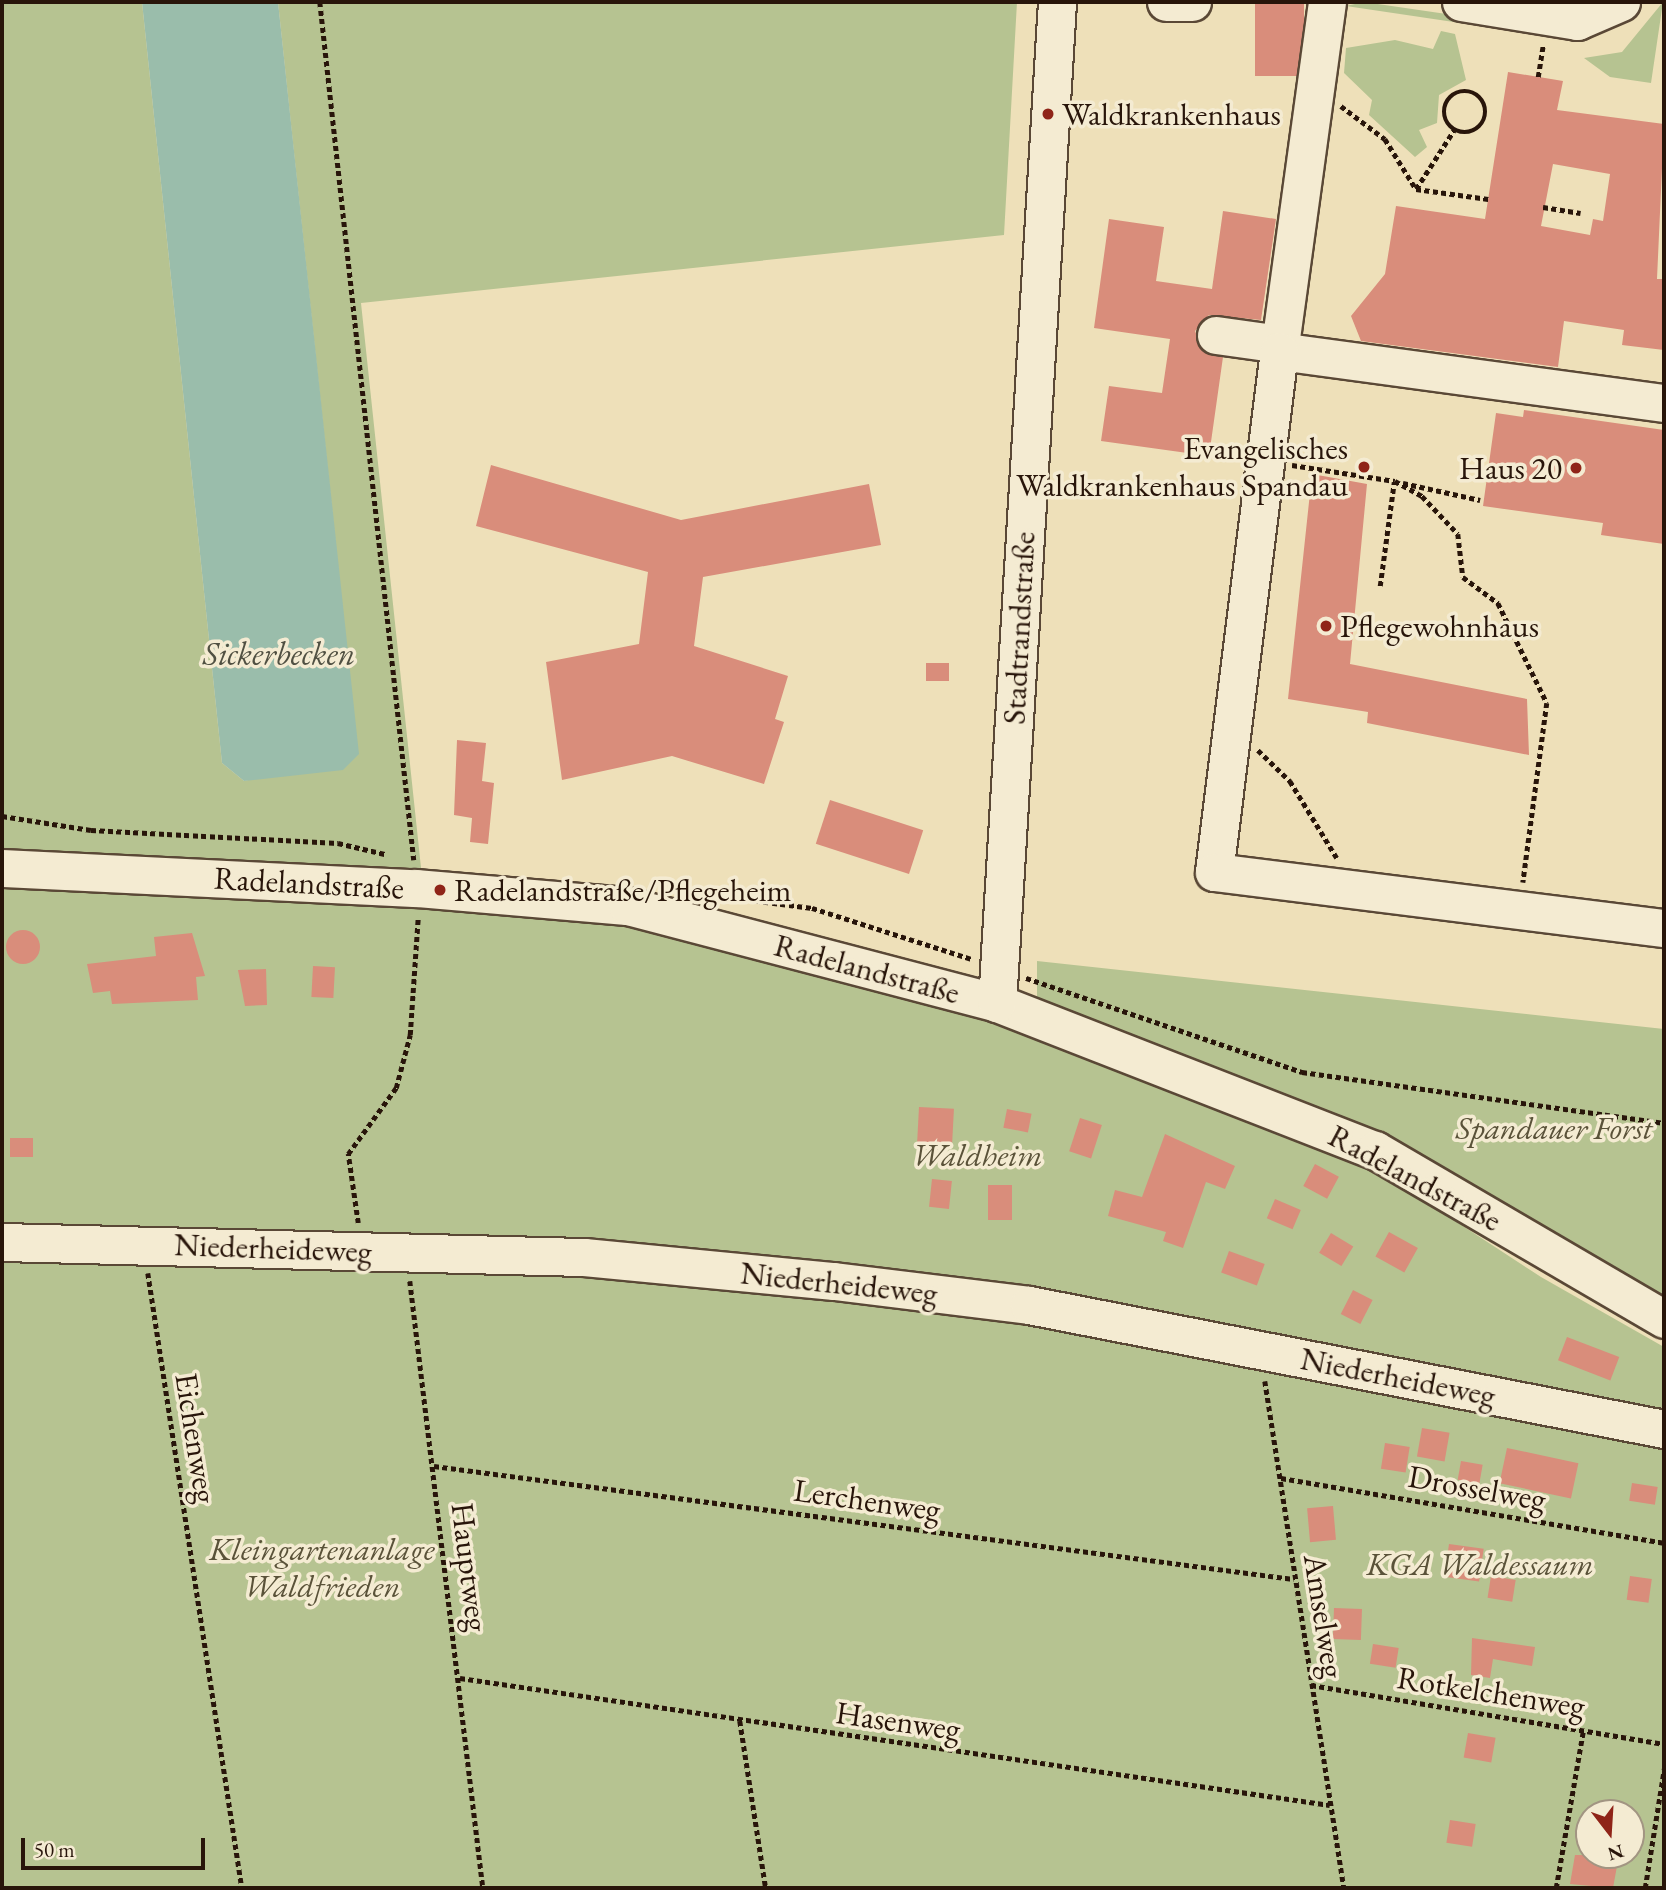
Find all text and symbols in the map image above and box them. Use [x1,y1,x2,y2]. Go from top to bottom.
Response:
place label: Waldkrankenhaus [1062,95,1281,133]
marker: Waldkrankenhaus [1040,106,1056,122]
place label: Evangelisches Waldkrankenhaus Spandau [1016,430,1348,505]
place label: Haus 20 [1459,449,1562,487]
marker: Evangelisches Waldkrankenhaus Spandau [1354,457,1374,477]
marker: Haus 20 [1568,460,1584,476]
street label: Stadtrandstraße [995,531,1043,725]
place label: Pflegewohnhaus [1340,607,1539,645]
marker: Pflegewohnhaus [1318,618,1334,634]
water label: Sickerbecken [203,634,355,674]
street label: Radelandstraße [213,859,405,907]
place label: Radelandstraße/Pflegeheim [454,871,791,909]
marker: Radelandstraße/Pflegeheim [432,882,448,898]
street label: Radelandstraße [770,926,964,1012]
park label: Spandauer Forst [1456,1109,1652,1147]
street label: Radelandstraße [1322,1116,1508,1240]
park label: Waldheim [912,1136,1042,1174]
street label: Niederheideweg [174,1225,372,1271]
street label: Niederheideweg [739,1254,939,1312]
street label: Niederheideweg [1297,1339,1499,1415]
street label: Eichenweg [167,1370,225,1506]
street label: Drosselweg [1405,1457,1549,1519]
street label: Lerchenweg [791,1471,943,1529]
street label: Hauptweg [443,1500,497,1634]
park label: Kleingartenanlage Waldfrieden [209,1531,435,1606]
park label: KGA Waldessaum [1366,1545,1594,1583]
street label: Amselweg [1295,1551,1353,1681]
street label: Rotkelchenweg [1394,1658,1588,1726]
street label: Hasenweg [833,1693,963,1749]
north arrow [1575,1799,1645,1869]
scale bar [24,1824,208,1868]
text: 50 m [34,1836,75,1863]
text: N [1605,1838,1627,1867]

